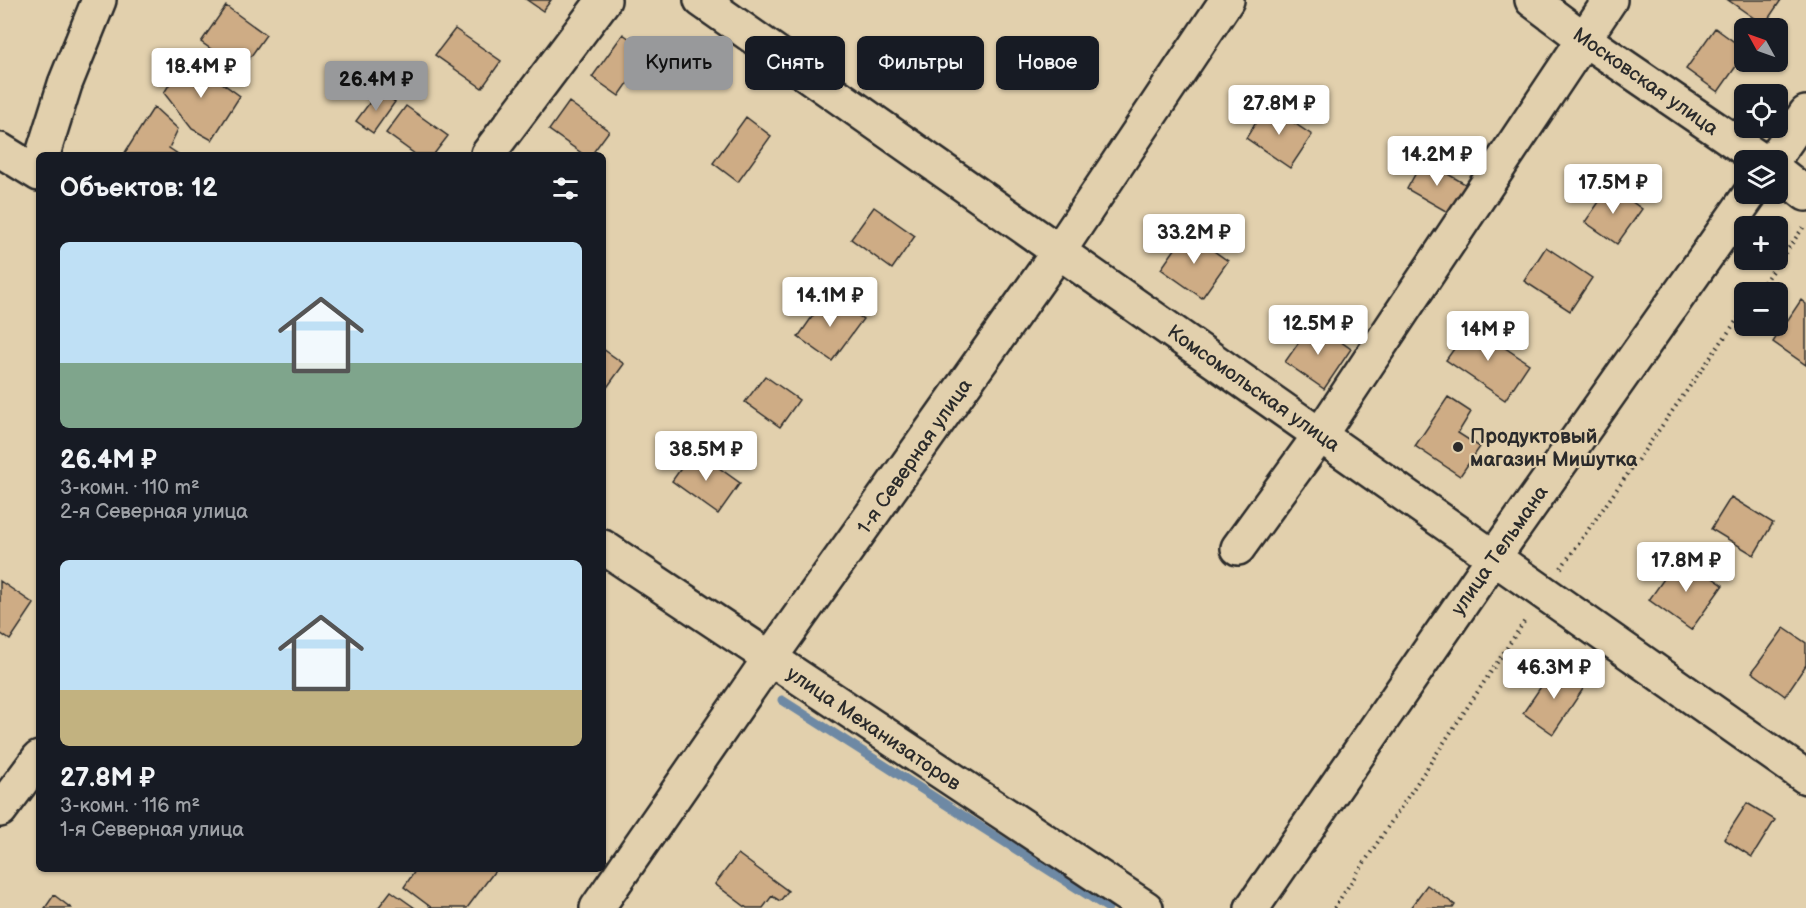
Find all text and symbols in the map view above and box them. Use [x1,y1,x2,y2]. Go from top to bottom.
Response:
north arrow [1734,18,1788,72]
map controls [1734,18,1788,336]
street label: Московская улица [1568,23,1723,141]
chip: Купить [624,36,733,90]
chip: Снять [745,36,845,90]
chip: Фильтры [857,36,984,90]
chip: Новое [996,36,1099,90]
pin: 18.4M ₽ [146,48,256,99]
text: 18.4M ₽ [166,55,236,79]
pin: 26.4M ₽ [321,61,431,112]
text: 26.4M ₽ [339,68,413,92]
button: locate [1734,84,1788,138]
pin: 27.8M ₽ [1224,85,1334,136]
text: 27.8M ₽ [1242,92,1316,116]
pin: 14.2M ₽ [1382,136,1492,187]
text: 14.2M ₽ [1402,143,1472,167]
button: layers [1734,150,1788,204]
pin: 17.5M ₽ [1558,164,1668,215]
text: 17.5M ₽ [1578,171,1648,195]
icon: filters [549,172,582,205]
text: Объектов: 12 [60,173,218,204]
pin: 33.2M ₽ [1139,214,1249,265]
button: + [1734,216,1788,270]
text: 33.2M ₽ [1157,221,1231,245]
pin: 14.1M ₽ [775,277,885,328]
icon: home [267,281,375,389]
button: − [1734,282,1788,336]
text: 14.1M ₽ [796,284,864,308]
pin: 12.5M ₽ [1263,305,1373,356]
pin: 14M ₽ [1446,311,1530,362]
text: 12.5M ₽ [1283,312,1353,336]
text: 14M ₽ [1461,318,1515,342]
street label: Комсомольская улица [1162,320,1345,458]
street label: 1-я Северная улица [852,374,978,539]
place label: Продуктовый магазин Мишутка [1470,425,1638,472]
pin: 38.5M ₽ [651,431,761,482]
text: 38.5M ₽ [669,438,743,462]
marker: Продуктовый магазин Мишутка [1451,440,1465,454]
text: 26.4M ₽ [60,445,157,476]
text: 3-комн. · 110 m² [60,476,200,500]
street label: улица Тельмана [1446,481,1554,620]
text: 2-я Северная улица [60,500,248,524]
pin: 17.8M ₽ [1631,542,1741,593]
text: 17.8M ₽ [1651,549,1721,573]
icon: home [267,599,375,707]
pin: 46.3M ₽ [1499,649,1609,700]
text: 46.3M ₽ [1517,656,1591,680]
street label: улица Механизаторов [782,662,965,796]
text: 27.8M ₽ [60,763,155,794]
text: 3-комн. · 116 m² [60,794,200,818]
text: 1-я Северная улица [60,818,244,842]

